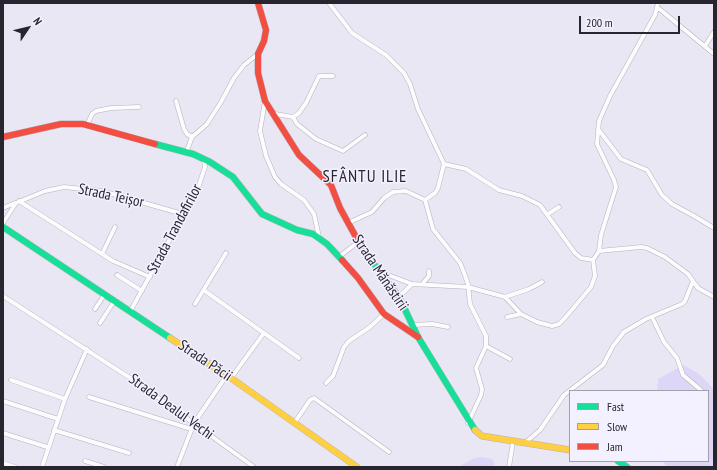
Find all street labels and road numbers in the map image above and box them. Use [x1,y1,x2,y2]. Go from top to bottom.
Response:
street label: Strada Teișor [77,180,145,212]
street label: Strada Trandafirilor [144,181,206,277]
street label: Strada Mănăstirii [348,232,412,314]
street label: Strada Păcii [175,336,235,386]
street label: Strada Dealul Vechi [125,370,217,444]

